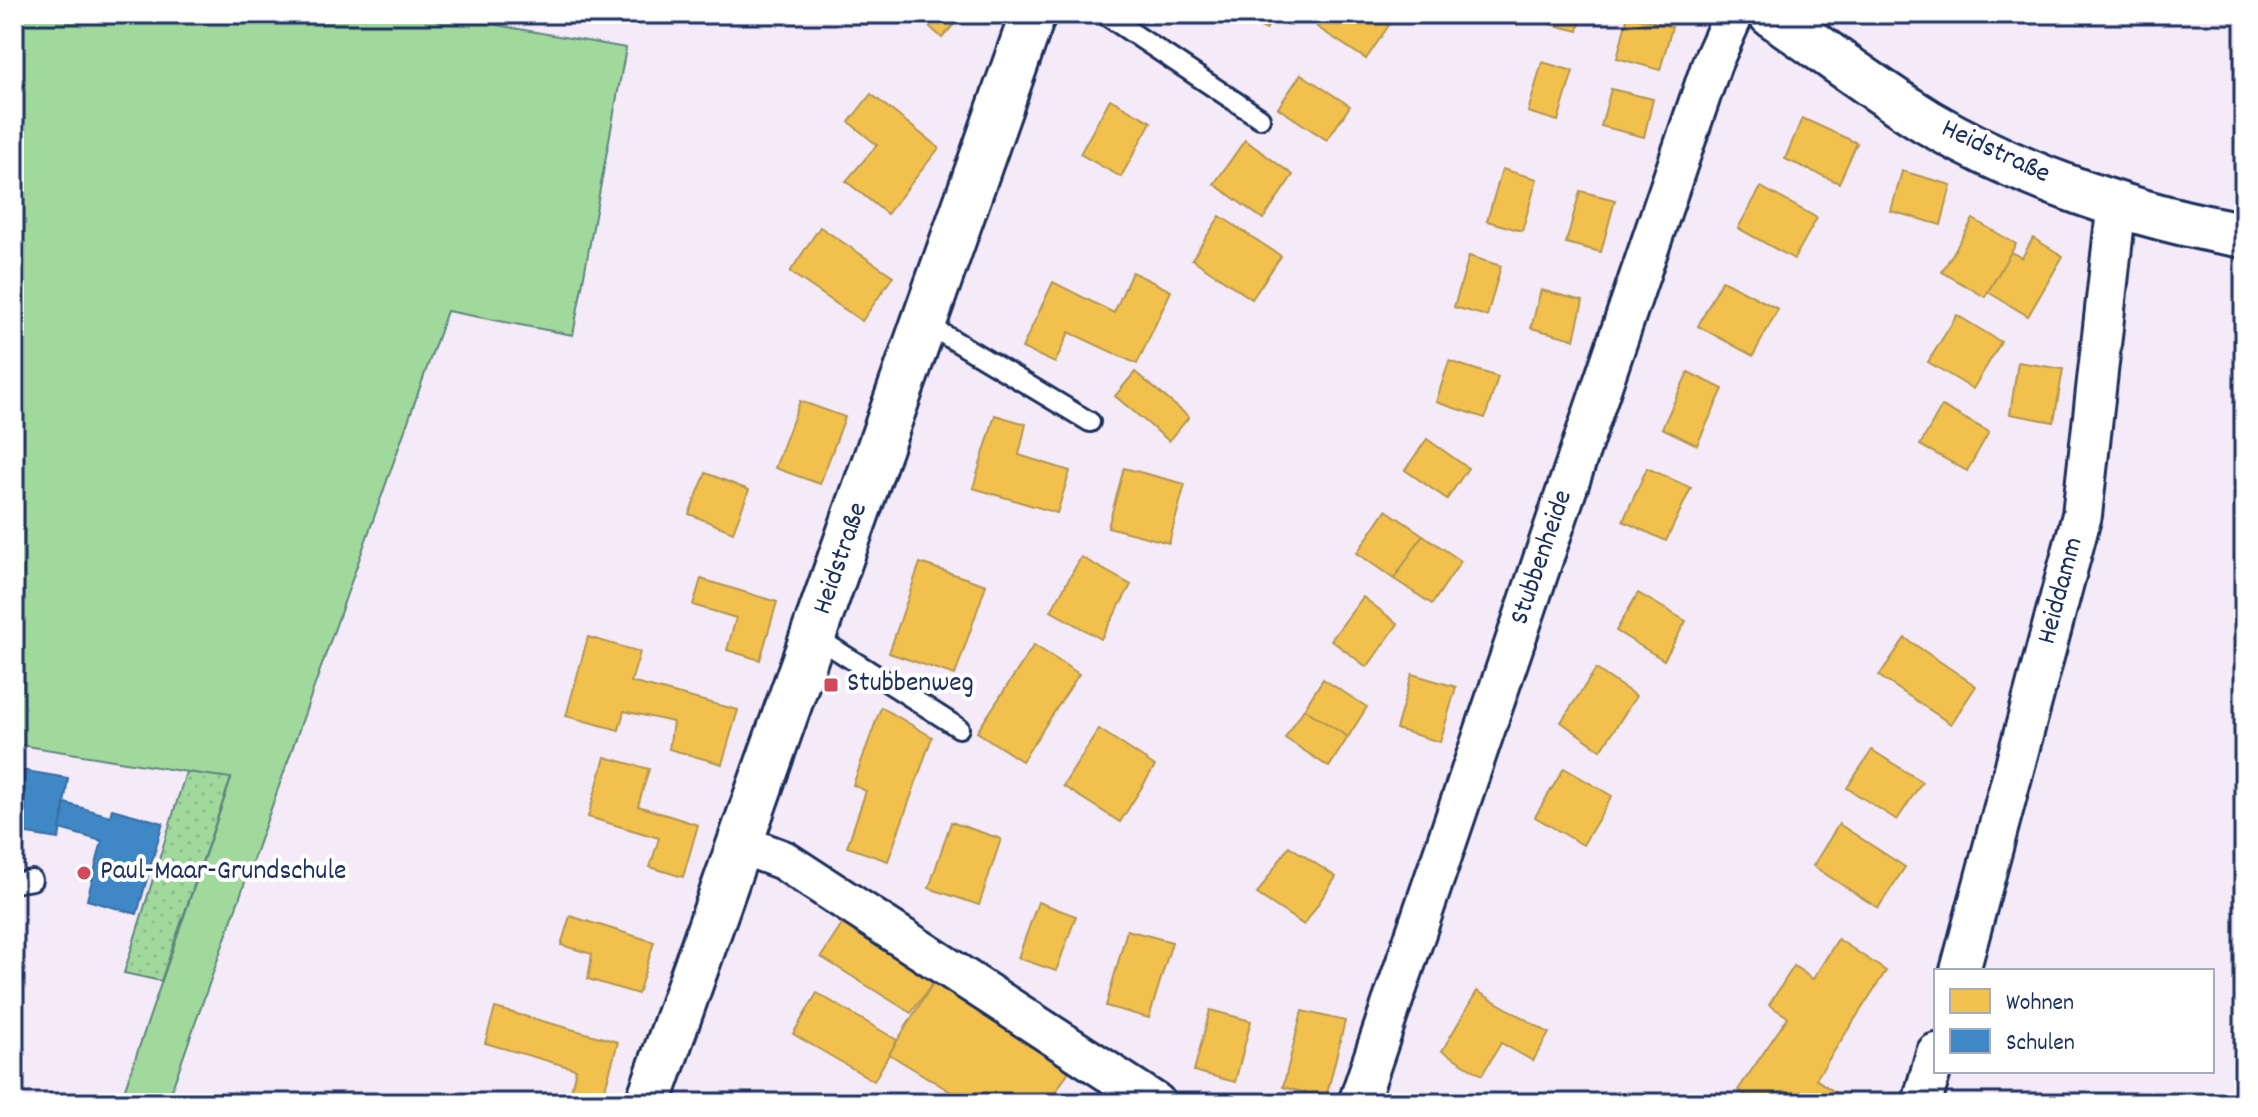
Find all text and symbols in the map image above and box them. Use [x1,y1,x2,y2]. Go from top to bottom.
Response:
street label: Heidstraße [1934,110,2056,196]
street label: Stubbenheide [1501,485,1585,631]
street label: Heidstraße [804,498,880,620]
street label: Heiddamm [2028,533,2096,649]
place label: Stubbenweg [847,665,974,705]
marker: Stubbenweg [822,676,840,694]
place label: Paul-Maar-Grundschule [100,853,346,893]
marker: Paul-Maar-Grundschule [75,864,93,882]
legend [1934,969,2214,1073]
text: Wohnen [2006,987,2074,1021]
text: Schulen [2006,1027,2075,1061]

